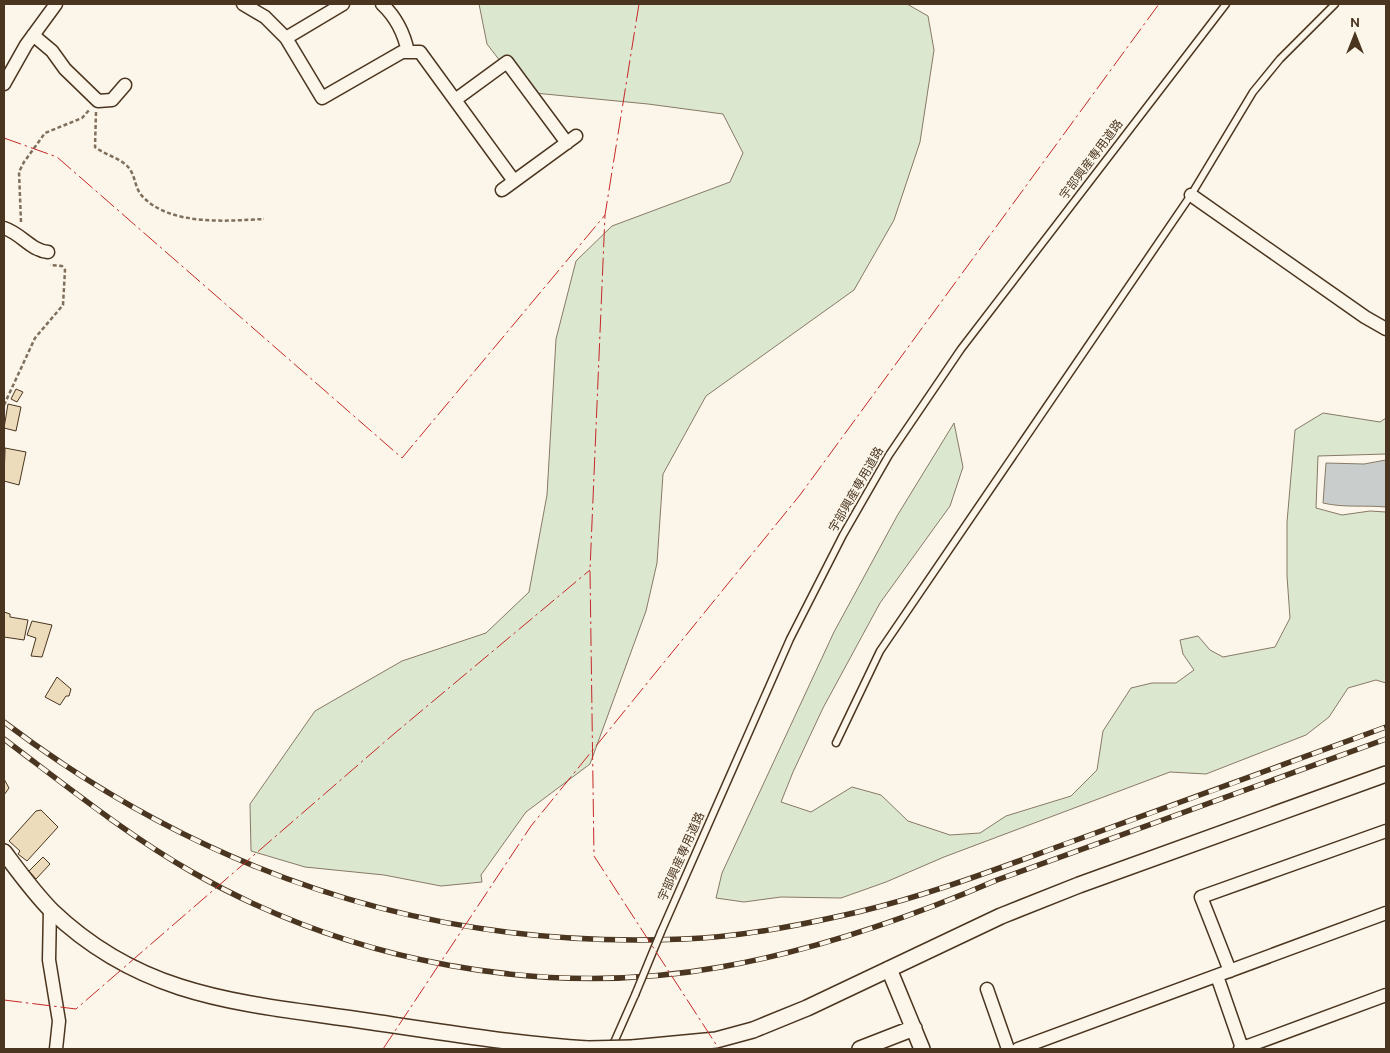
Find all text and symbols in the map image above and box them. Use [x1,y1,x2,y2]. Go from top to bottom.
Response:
north arrow [1330,10,1380,60]
text: N [1350,15,1360,32]
street label: 宇部興産専用道路 [1057,117,1127,203]
street label: 宇部興産専用道路 [826,444,888,536]
street label: 宇部興産専用道路 [655,810,709,904]

